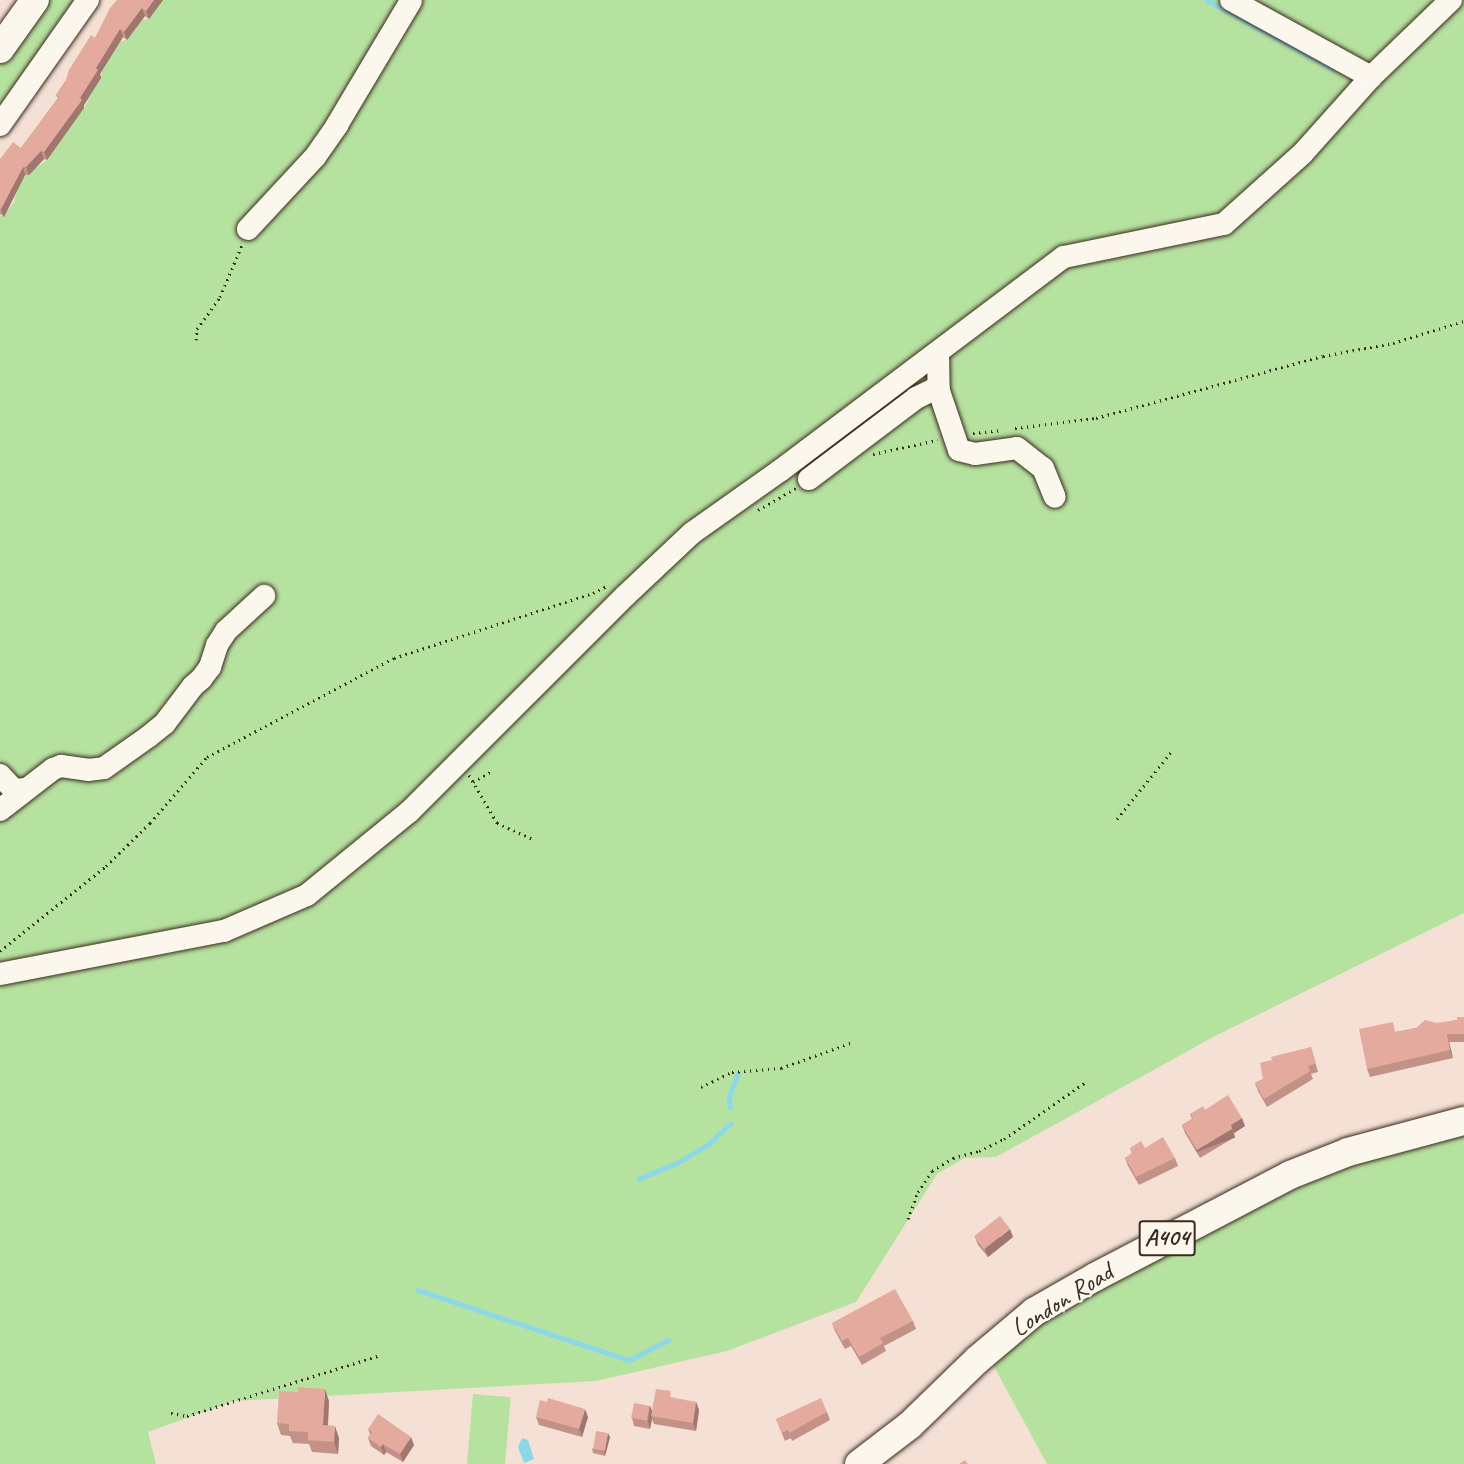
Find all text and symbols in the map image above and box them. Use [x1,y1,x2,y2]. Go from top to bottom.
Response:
road number: A404 [1138,1217,1196,1259]
street label: London Road [1006,1257,1118,1343]

